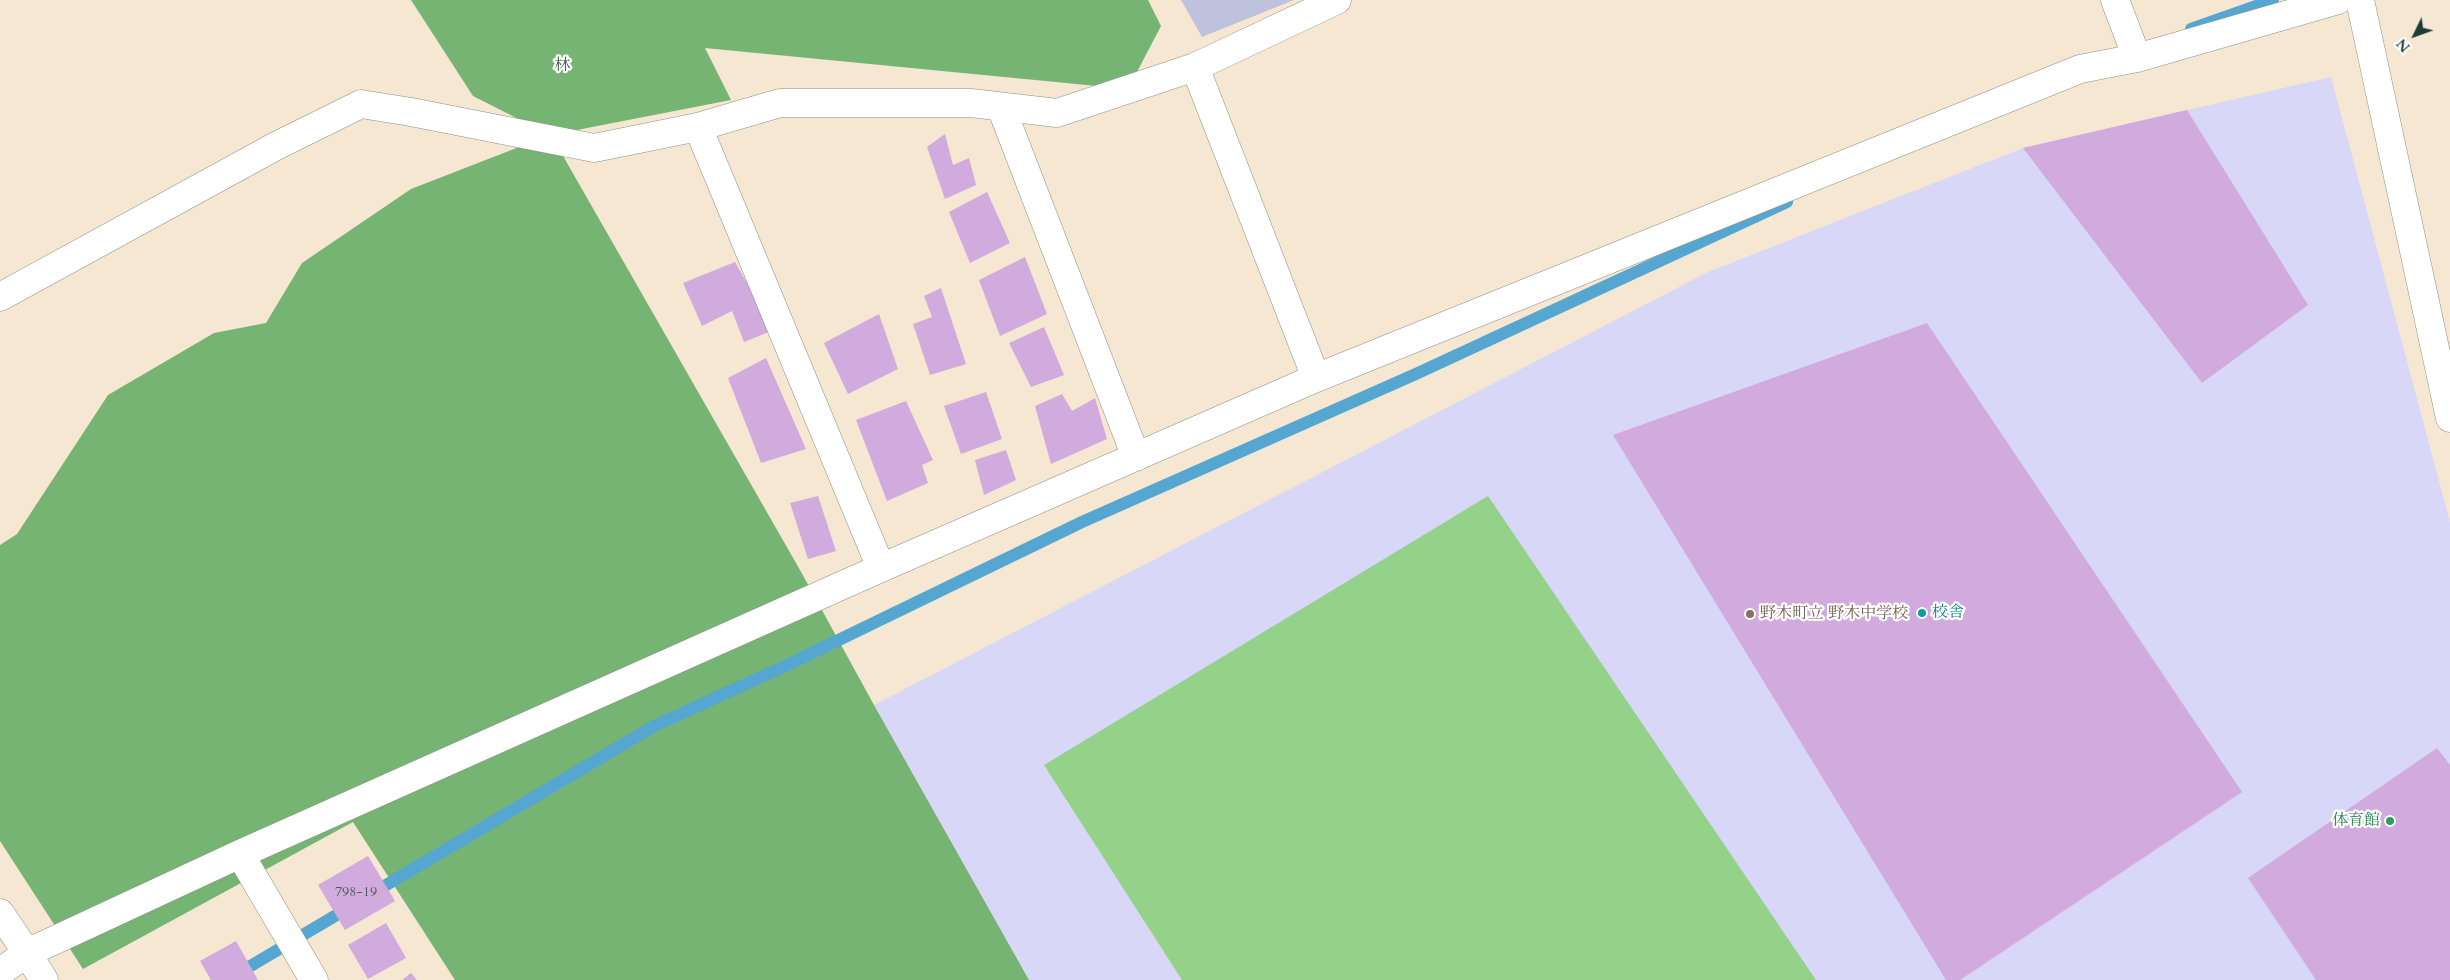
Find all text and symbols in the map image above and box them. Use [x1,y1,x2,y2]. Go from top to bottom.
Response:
north arrow [2390,10,2440,60]
text: N [2392,34,2415,56]
park label: 林 [554,56,570,76]
place label: 校舎 [1932,603,1964,623]
place label: 野木町立 野木中学校 [1760,604,1908,624]
marker: 校舎 [1916,607,1928,619]
marker: 野木町立 野木中学校 [1744,608,1756,620]
place label: 体育館 [2332,811,2380,831]
marker: 体育館 [2384,815,2396,827]
house number: 798-19 [335,885,377,901]

